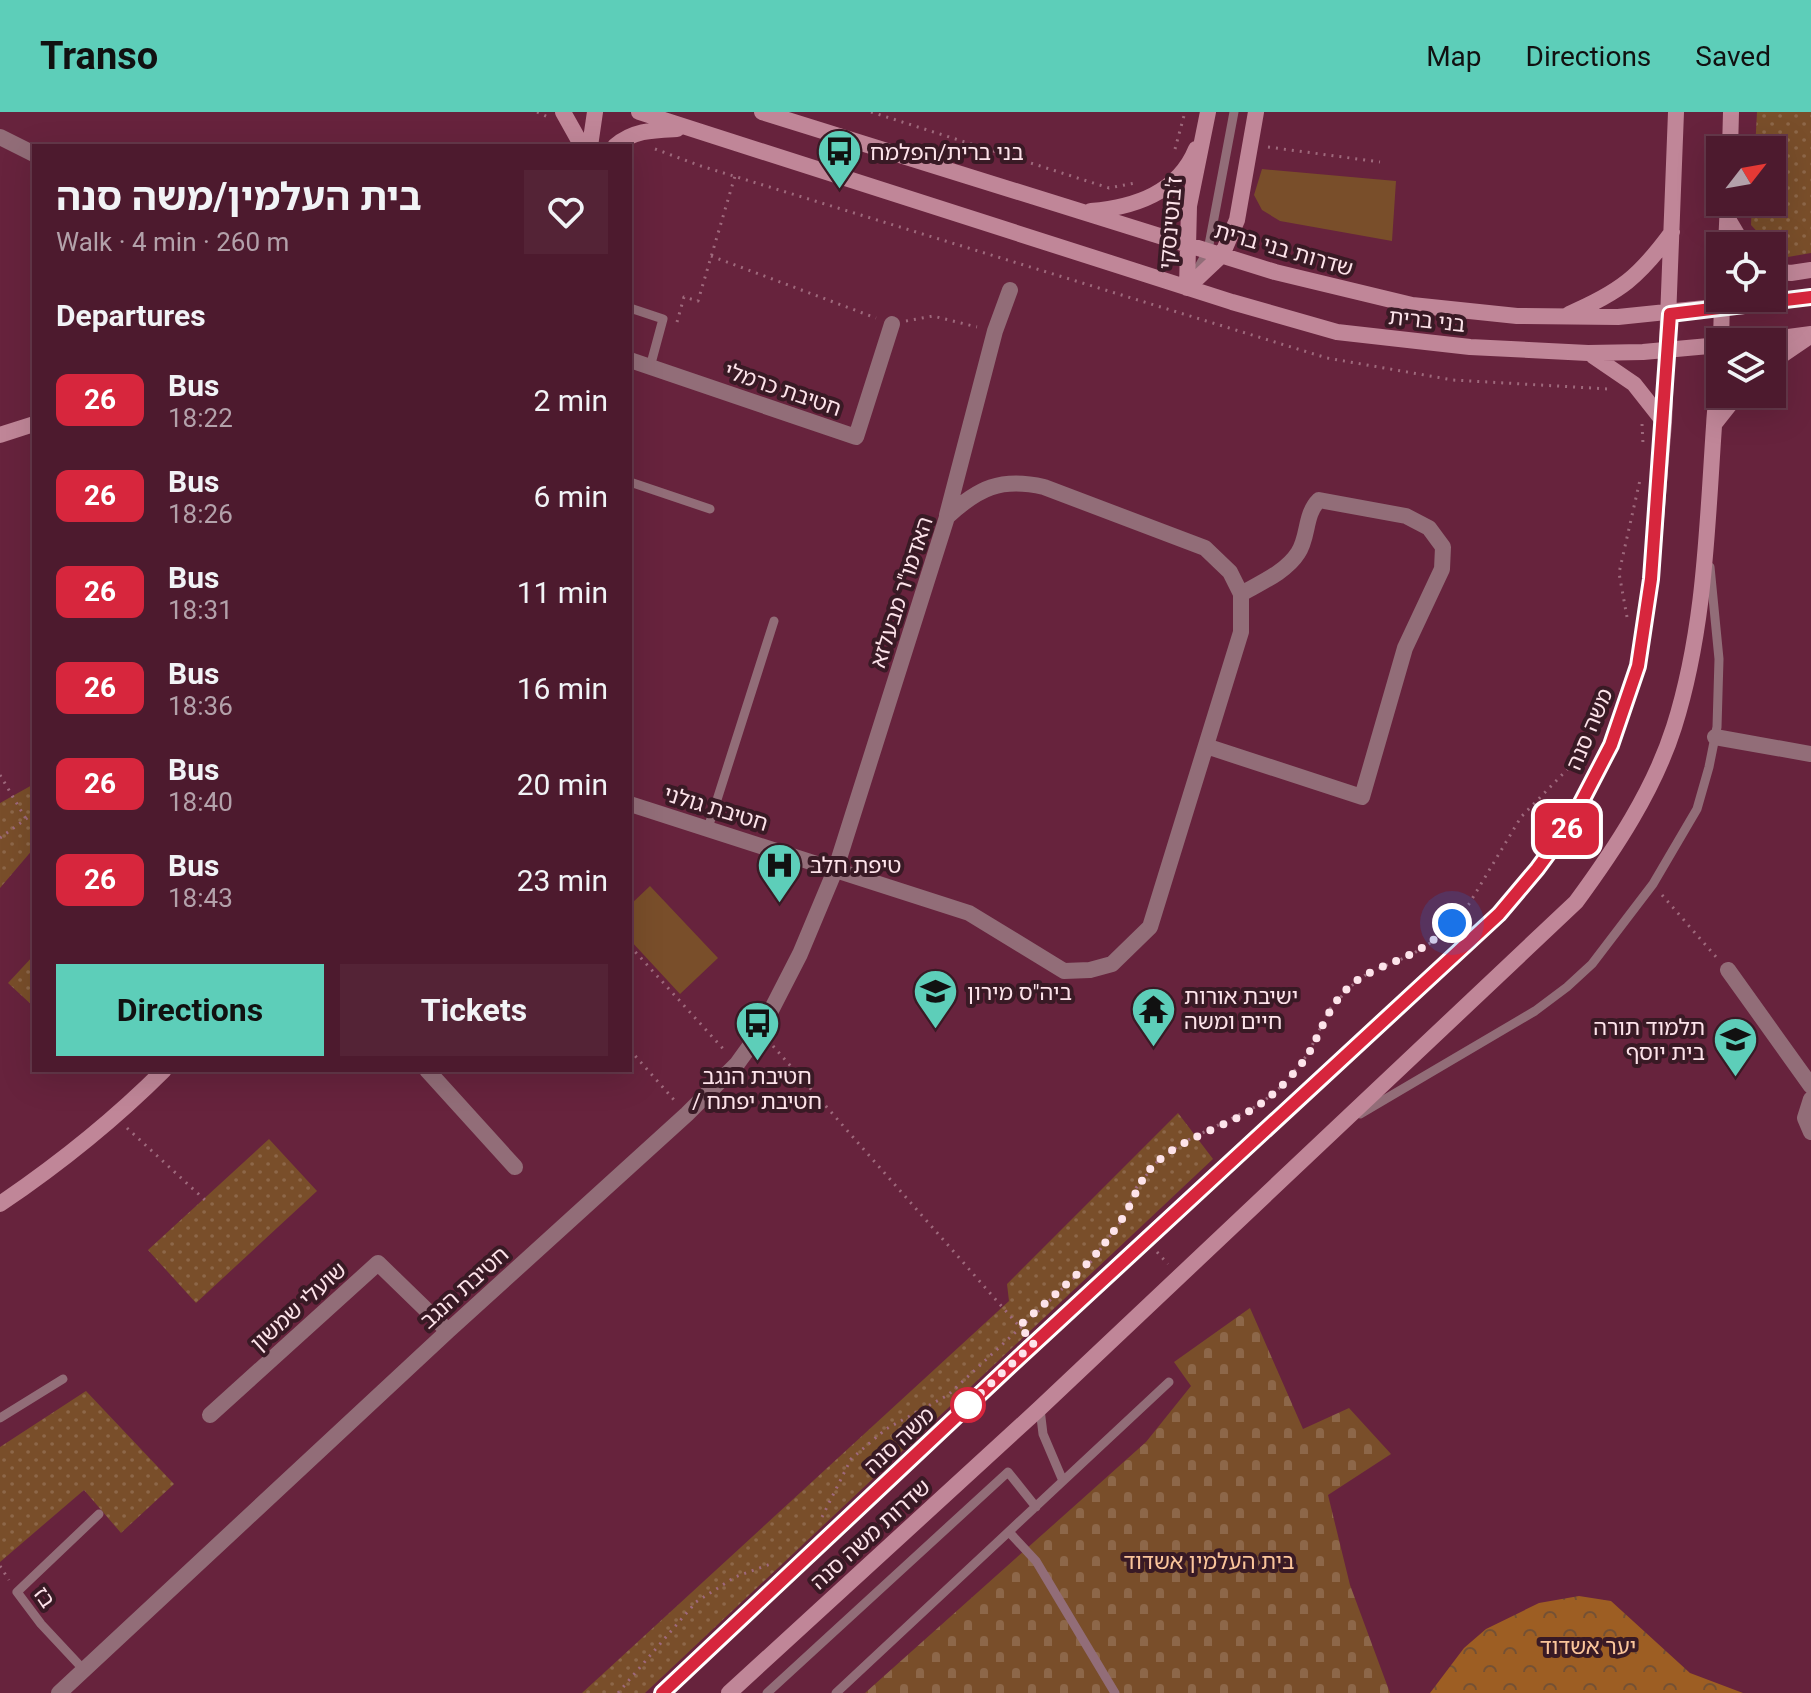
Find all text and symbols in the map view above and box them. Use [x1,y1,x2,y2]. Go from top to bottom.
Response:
text: Transo [40,34,158,78]
text: Map [1426,40,1482,73]
text: Directions [1526,40,1651,73]
text: Saved [1695,40,1771,73]
bus stop icon: בני ברית/הפלמח [815,128,863,191]
north arrow [1706,136,1786,216]
map controls [1706,136,1786,408]
place label: בני ברית/הפלמח [870,140,1024,165]
button: heart [524,170,608,254]
text: בית העלמין/משה סנה [56,175,422,219]
street label: ז'בוטינסקי [1154,176,1187,271]
street label: שדרות בני ברית [1212,218,1356,281]
text: Walk · 4 min · 260 m [56,227,289,257]
button: locate [1706,232,1786,312]
text: Departures [56,298,206,333]
street label: בני ברית [1387,304,1467,337]
button: layers [1706,328,1786,408]
street label: חטיבת כרמלי [721,358,845,421]
text: Bus [168,368,219,403]
text: 26 [84,383,116,416]
text: 2 min [534,383,608,418]
text: 18:22 [168,403,233,433]
text: Bus [168,464,219,499]
text: 26 [84,479,116,512]
text: 6 min [534,479,608,514]
text: 18:26 [168,499,233,529]
street label: האדמו"ר מבעלזא [865,513,938,671]
text: Bus [168,560,219,595]
text: 26 [84,575,116,608]
text: 11 min [517,575,608,610]
text: 18:31 [168,595,233,625]
text: Bus [168,656,219,691]
text: 26 [84,671,116,704]
text: 16 min [517,671,608,706]
street label: משה סנה [1561,685,1618,774]
text: 18:36 [168,691,233,721]
text: Bus [168,752,219,787]
text: 26 [84,767,116,800]
text: 20 min [517,767,608,802]
street label: חטיבת גולני [661,781,771,836]
text: 18:40 [168,787,233,817]
line badge: 26 [1531,803,1603,855]
text: 26 [1551,812,1583,845]
hospital icon: טיפת חלב [755,841,803,904]
text: Bus [168,848,219,883]
place label: טיפת חלב [810,853,901,878]
text: 26 [84,863,116,896]
text: 23 min [517,863,608,898]
text: 18:43 [168,883,233,913]
your location [1432,903,1472,943]
button: Directions [56,964,324,1056]
button: Tickets [340,964,608,1056]
school or university icon: ביה"ס מירון [912,968,960,1031]
place label: ביה"ס מירון [967,980,1072,1005]
place label: ישיבת אורות חיים ומשה [1184,984,1298,1034]
temple icon: ישיבת אורות חיים ומשה [1129,985,1177,1048]
bus stop icon: חטיבת הנגב / חטיבת יפתח [733,999,781,1062]
place label: תלמוד תורה בית יוסף [1593,1015,1705,1065]
school or university icon: תלמוד תורה בית יוסף [1712,1016,1760,1079]
place label: חטיבת הנגב / חטיבת יפתח [692,1064,822,1114]
street label: חטיבת הנגב [415,1241,513,1333]
street label: שועלי שמשון [246,1257,351,1356]
unlabelled marker [951,1388,985,1422]
street label: משה סנה [859,1402,939,1479]
street label: שדרות משה סנה [806,1474,935,1594]
park label: בית העלמין אשדוד [1123,1549,1295,1574]
street label: בז [29,1582,61,1613]
park label: יער אשדוד [1540,1634,1636,1659]

